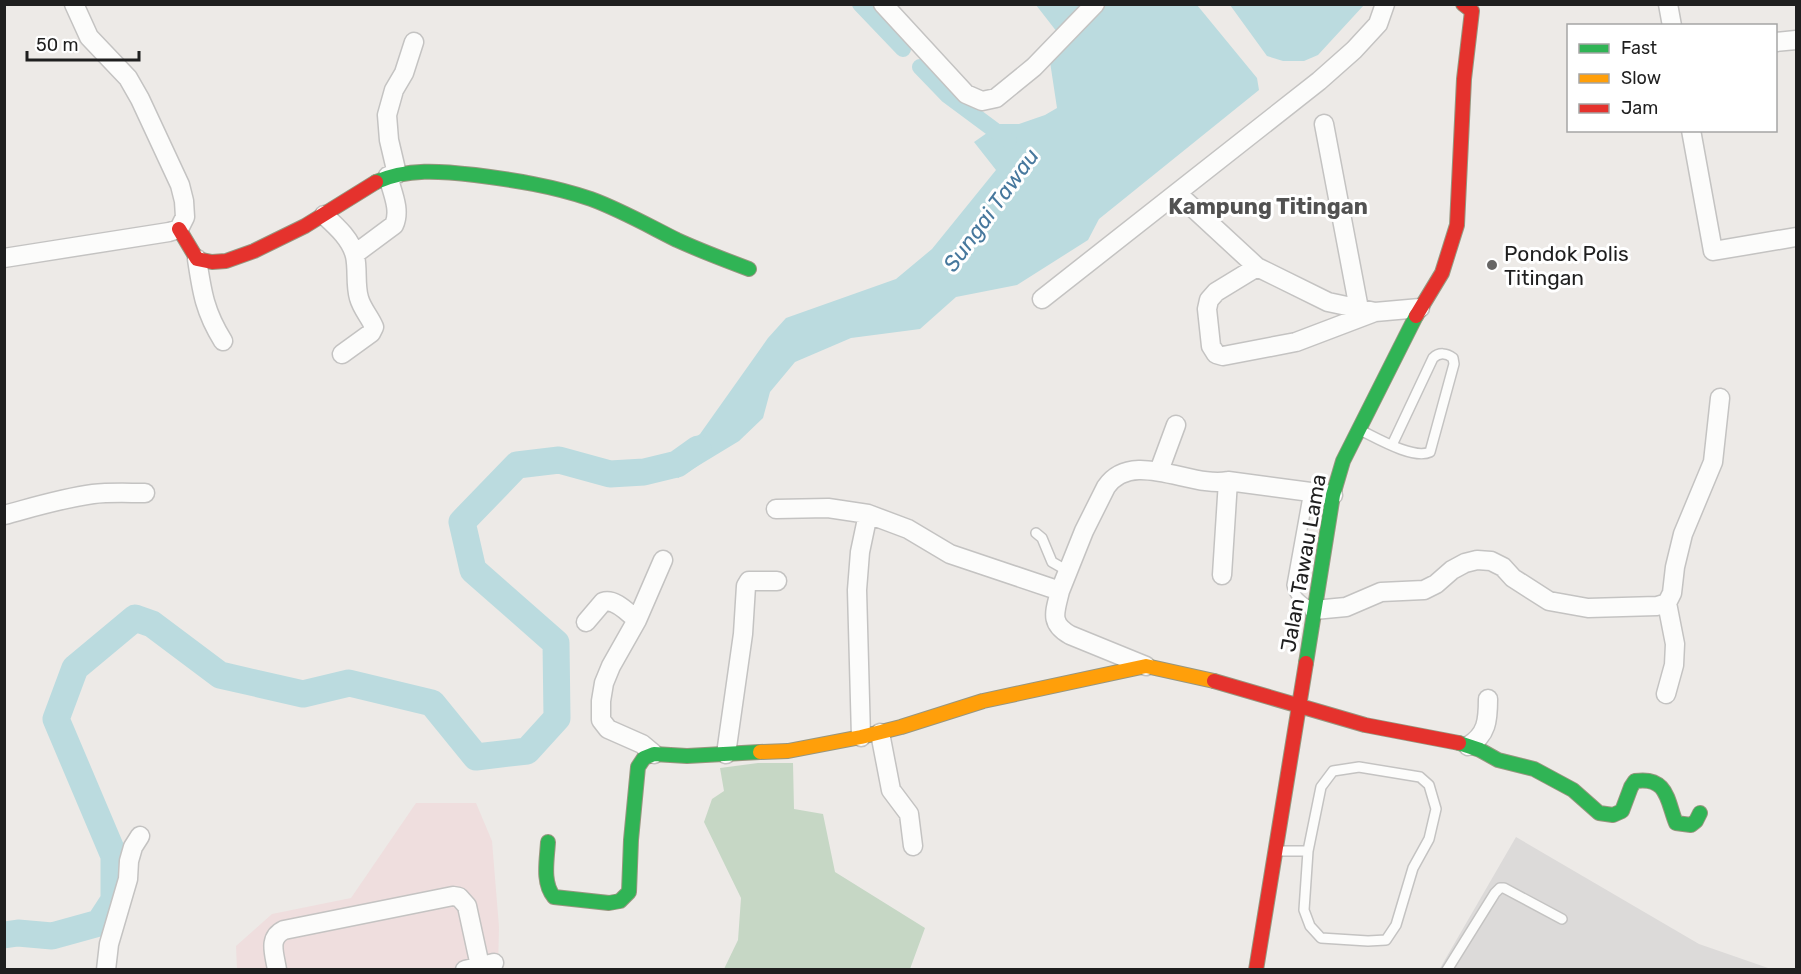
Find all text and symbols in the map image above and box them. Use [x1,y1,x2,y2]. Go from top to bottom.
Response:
scale bar [27,24,140,62]
legend [1567,24,1777,132]
text: 50 m [36,34,79,56]
text: Fast [1621,37,1657,59]
text: Slow [1621,67,1661,89]
text: Jam [1621,97,1658,119]
water label: Sungai Tawau [937,143,1045,277]
district label: Kampung Titingan [1168,193,1368,220]
place label: Pondok Polis Titingan [1504,241,1629,290]
marker: Pondok Polis Titingan [1485,258,1499,272]
street label: Jalan Tawau Lama [1275,472,1331,654]

